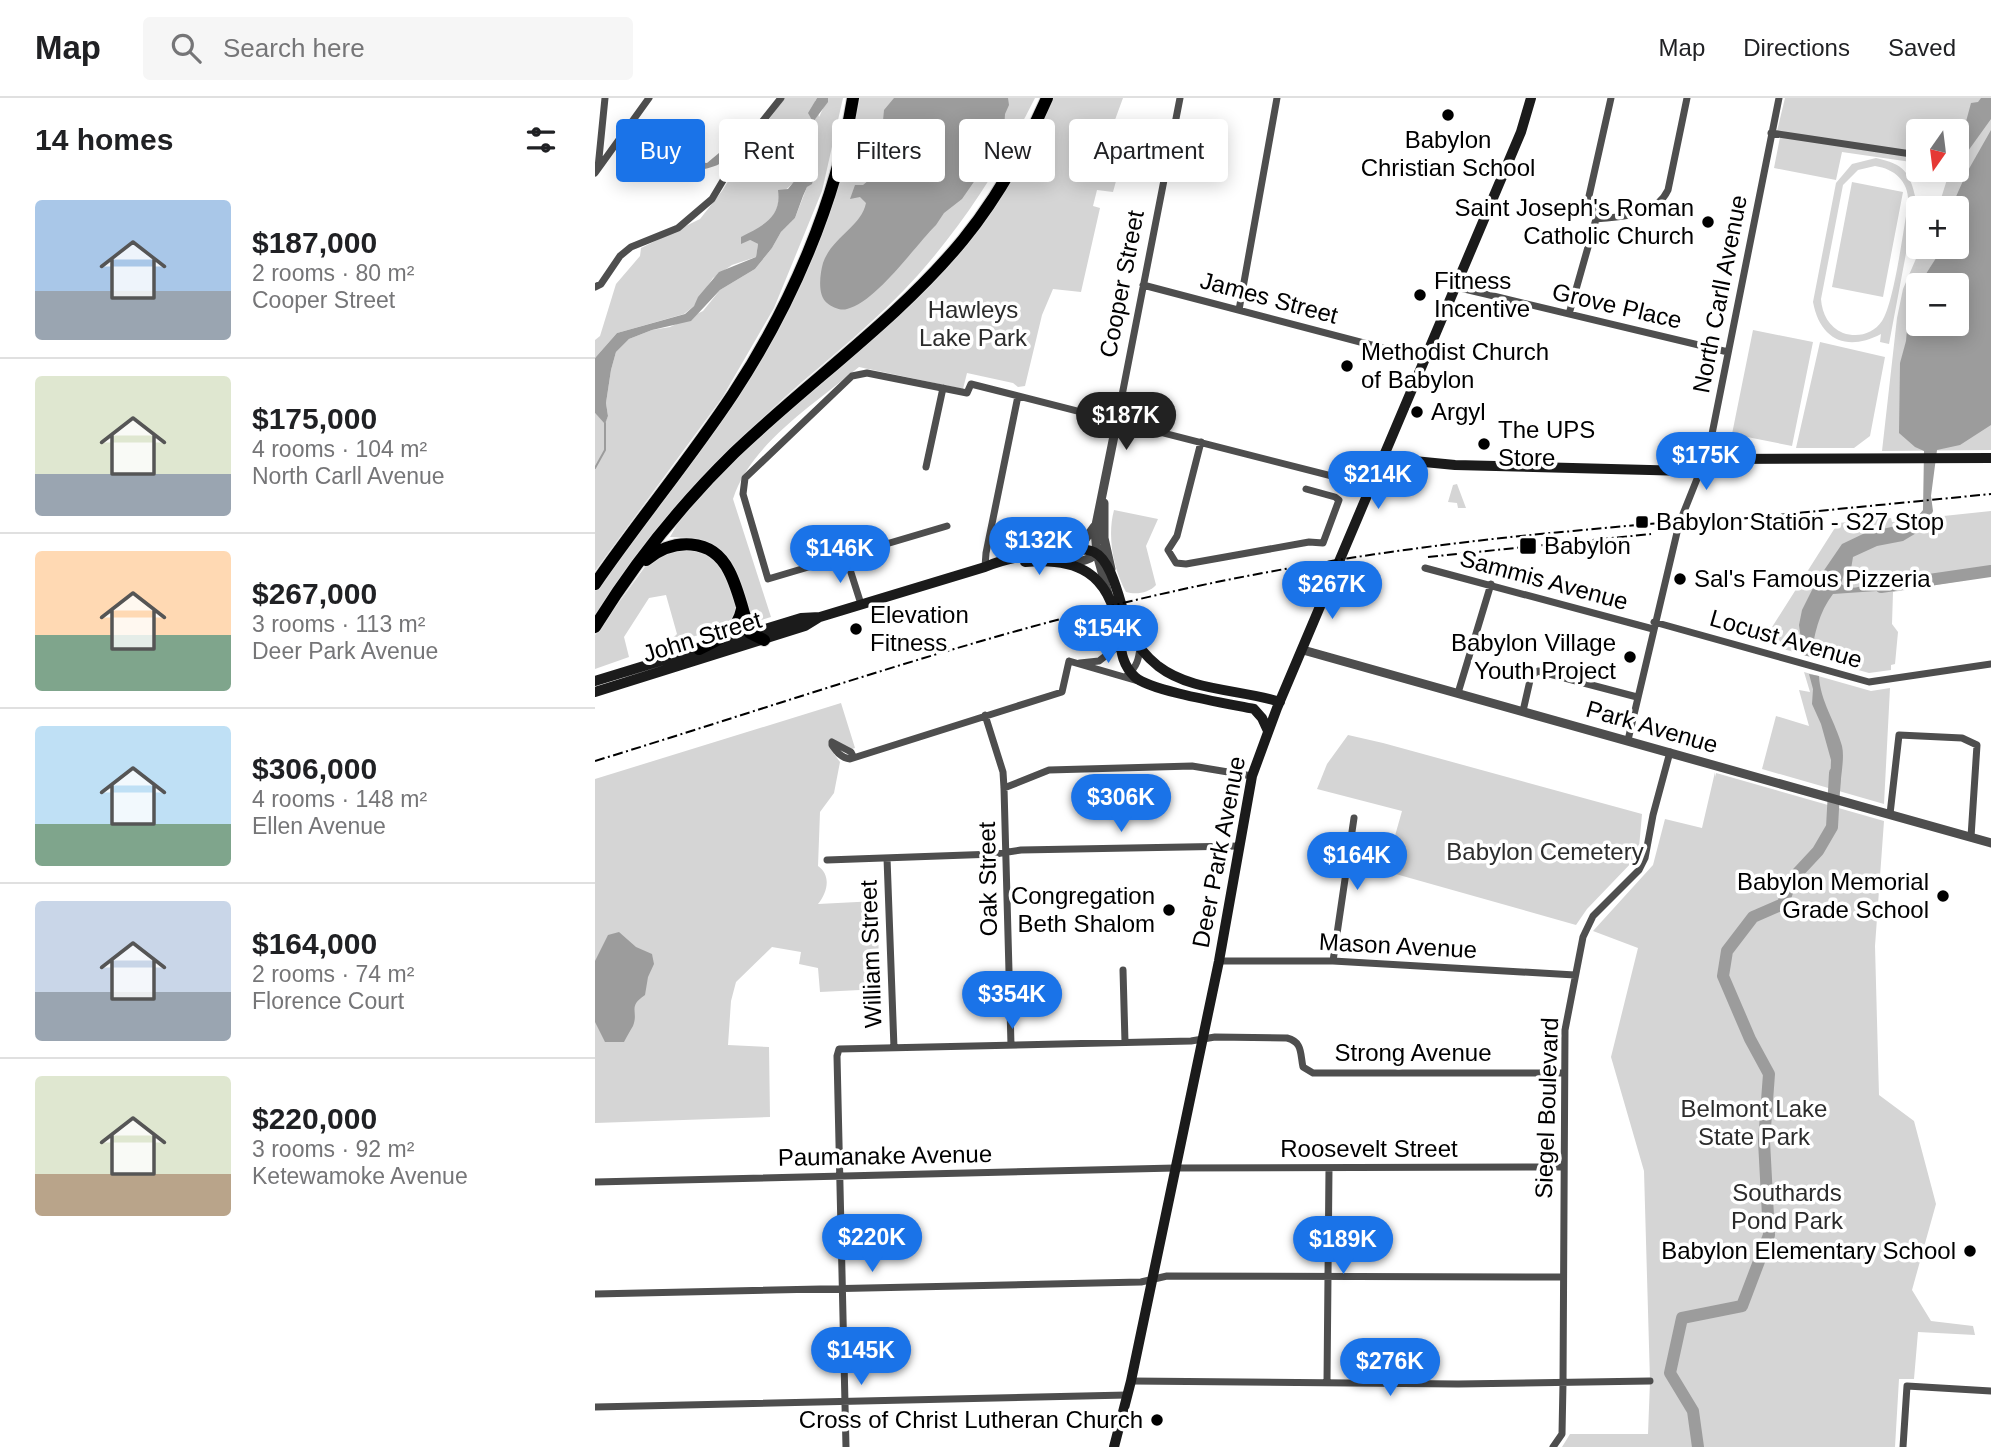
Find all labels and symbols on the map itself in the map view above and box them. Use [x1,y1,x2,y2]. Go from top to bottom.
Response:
marker: Babylon Christian School [1440,107,1456,123]
north arrow [1906,119,1969,182]
place label: Babylon Christian School [1361,126,1535,181]
street label: North Carll Avenue [1687,193,1752,395]
place label: Saint Joseph's Roman Catholic Church [1455,194,1694,249]
street label: Cooper Street [1094,208,1149,360]
marker: Saint Joseph's Roman Catholic Church [1700,214,1716,230]
street label: James Street [1197,266,1341,329]
place label: Fitness Incentive [1434,267,1530,322]
street label: Grove Place [1550,278,1684,334]
marker: Fitness Incentive [1412,287,1428,303]
park label: Hawleys Lake Park [919,296,1028,351]
place label: Methodist Church of Babylon [1361,338,1549,393]
marker: Methodist Church of Babylon [1339,358,1355,374]
pin: $187K [1077,392,1175,452]
place label: Argyl [1431,398,1486,425]
marker: Argyl [1409,404,1425,420]
place label: The UPS Store [1498,416,1595,471]
pin: $175K [1657,432,1755,492]
marker: The UPS Store [1476,436,1492,452]
pin: $214K [1329,452,1427,511]
place label: Babylon Station - S27 Stop [1656,508,1944,535]
marker: Babylon Station - S27 Stop [1634,514,1650,530]
pin: $132K [990,518,1088,577]
pin: $146K [791,526,889,585]
place label: Babylon [1544,532,1631,559]
marker: Babylon [1518,536,1538,556]
street label: Sammis Avenue [1457,544,1631,615]
pin: $267K [1283,561,1381,621]
place label: Sal's Famous Pizzeria [1694,565,1931,592]
marker: Sal's Famous Pizzeria [1672,571,1688,587]
place label: Elevation Fitness [870,601,969,656]
street label: Locust Avenue [1707,604,1865,673]
street label: John Street [639,606,765,667]
pin: $154K [1059,606,1157,665]
marker: Elevation Fitness [848,621,864,637]
place label: Babylon Village Youth Project [1451,629,1616,684]
marker: Babylon Village Youth Project [1622,649,1638,665]
street label: Park Avenue [1583,695,1721,758]
street label: Deer Park Avenue [1187,754,1250,950]
pin: $306K [1072,774,1170,834]
street label: Oak Street [973,821,1002,937]
pin: $164K [1308,832,1406,892]
park label: Babylon Cemetery [1446,838,1644,865]
place label: Babylon Memorial Grade School [1737,868,1929,923]
street label: William Street [854,879,887,1028]
place label: Congregation Beth Shalom [1011,882,1155,937]
marker: Babylon Memorial Grade School [1935,888,1951,904]
marker: Congregation Beth Shalom [1161,902,1177,918]
street label: Mason Avenue [1318,928,1478,963]
pin: $354K [963,972,1061,1031]
street label: Siegel Boulevard [1530,1017,1563,1199]
street label: Strong Avenue [1334,1039,1492,1066]
park label: Belmont Lake State Park [1681,1095,1827,1150]
street label: Roosevelt Street [1280,1135,1458,1162]
street label: Paumanake Avenue [778,1140,992,1171]
park label: Southards Pond Park [1731,1179,1844,1234]
pin: $220K [823,1214,921,1274]
pin: $189K [1294,1216,1392,1276]
place label: Babylon Elementary School [1661,1237,1956,1264]
marker: Babylon Elementary School [1962,1243,1978,1259]
pin: $145K [812,1328,910,1387]
pin: $276K [1341,1338,1439,1398]
place label: Cross of Christ Lutheran Church [799,1406,1143,1433]
marker: Cross of Christ Lutheran Church [1149,1412,1165,1428]

